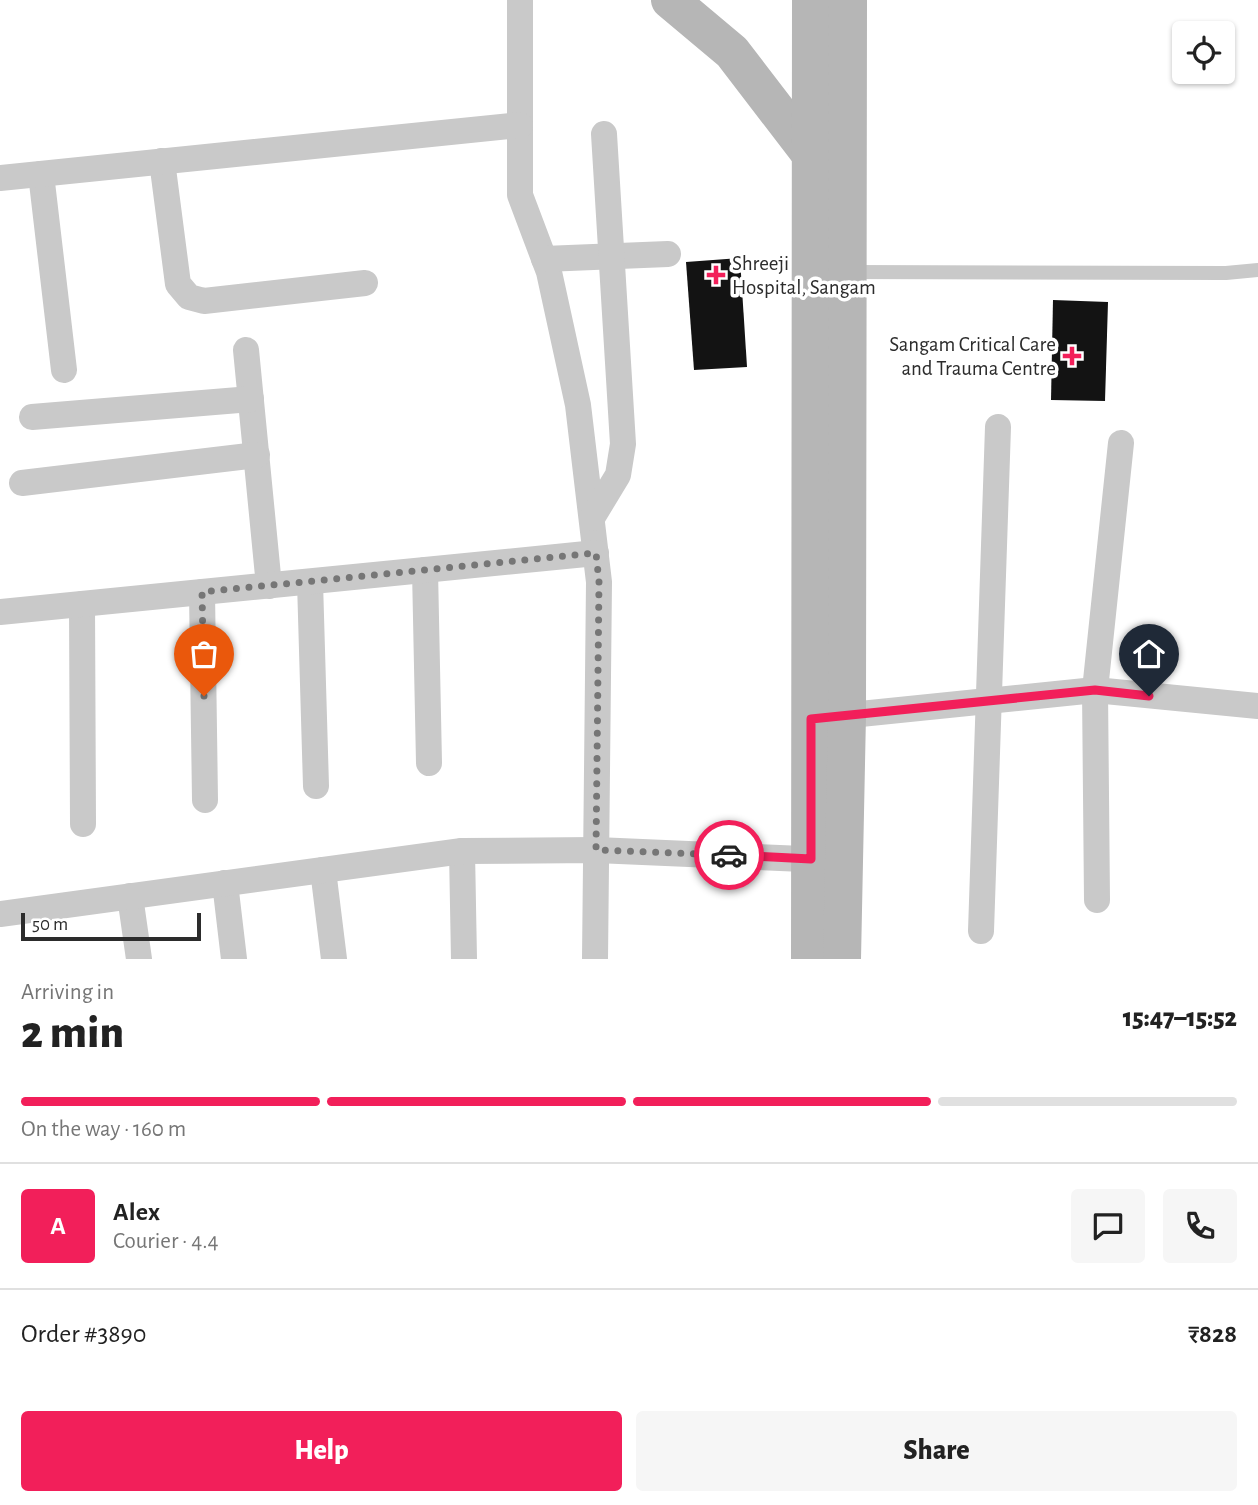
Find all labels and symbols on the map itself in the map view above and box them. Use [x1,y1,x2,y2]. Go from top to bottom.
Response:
place label: Shreeji Hospital, Sangam [732,253,876,298]
marker: Shreeji Hospital, Sangam [706,265,726,285]
place label: Sangam Critical Care and Trauma Centre [889,334,1056,379]
marker: Sangam Critical Care and Trauma Centre [1062,346,1082,366]
pin [174,624,234,696]
pin [1119,624,1179,696]
courier [694,820,764,890]
scale bar [21,910,201,942]

